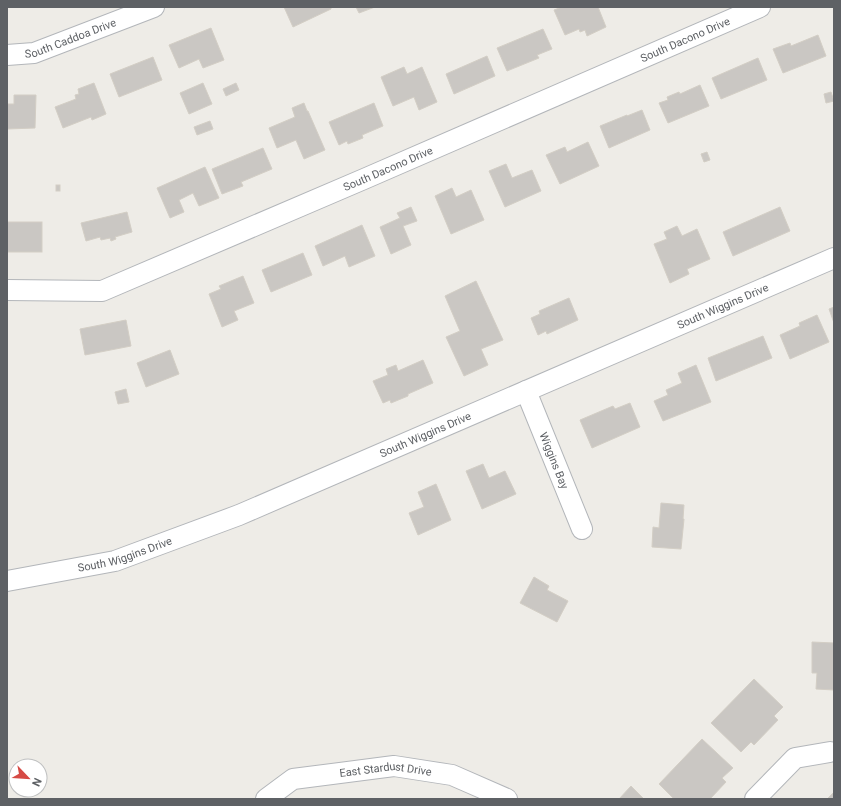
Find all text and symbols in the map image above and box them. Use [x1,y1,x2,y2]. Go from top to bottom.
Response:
street label: South Dacono Drive [638,15,732,65]
street label: South Caddoa Drive [24,16,118,61]
street label: South Dacono Drive [341,144,435,194]
street label: South Wiggins Drive [675,281,771,332]
street label: South Wiggins Drive [378,410,473,460]
street label: Wiggins Bay [536,430,571,492]
street label: South Wiggins Drive [77,534,174,575]
north arrow [8,758,48,798]
street label: East Stardust Drive [339,760,433,780]
text: N [29,776,44,788]

